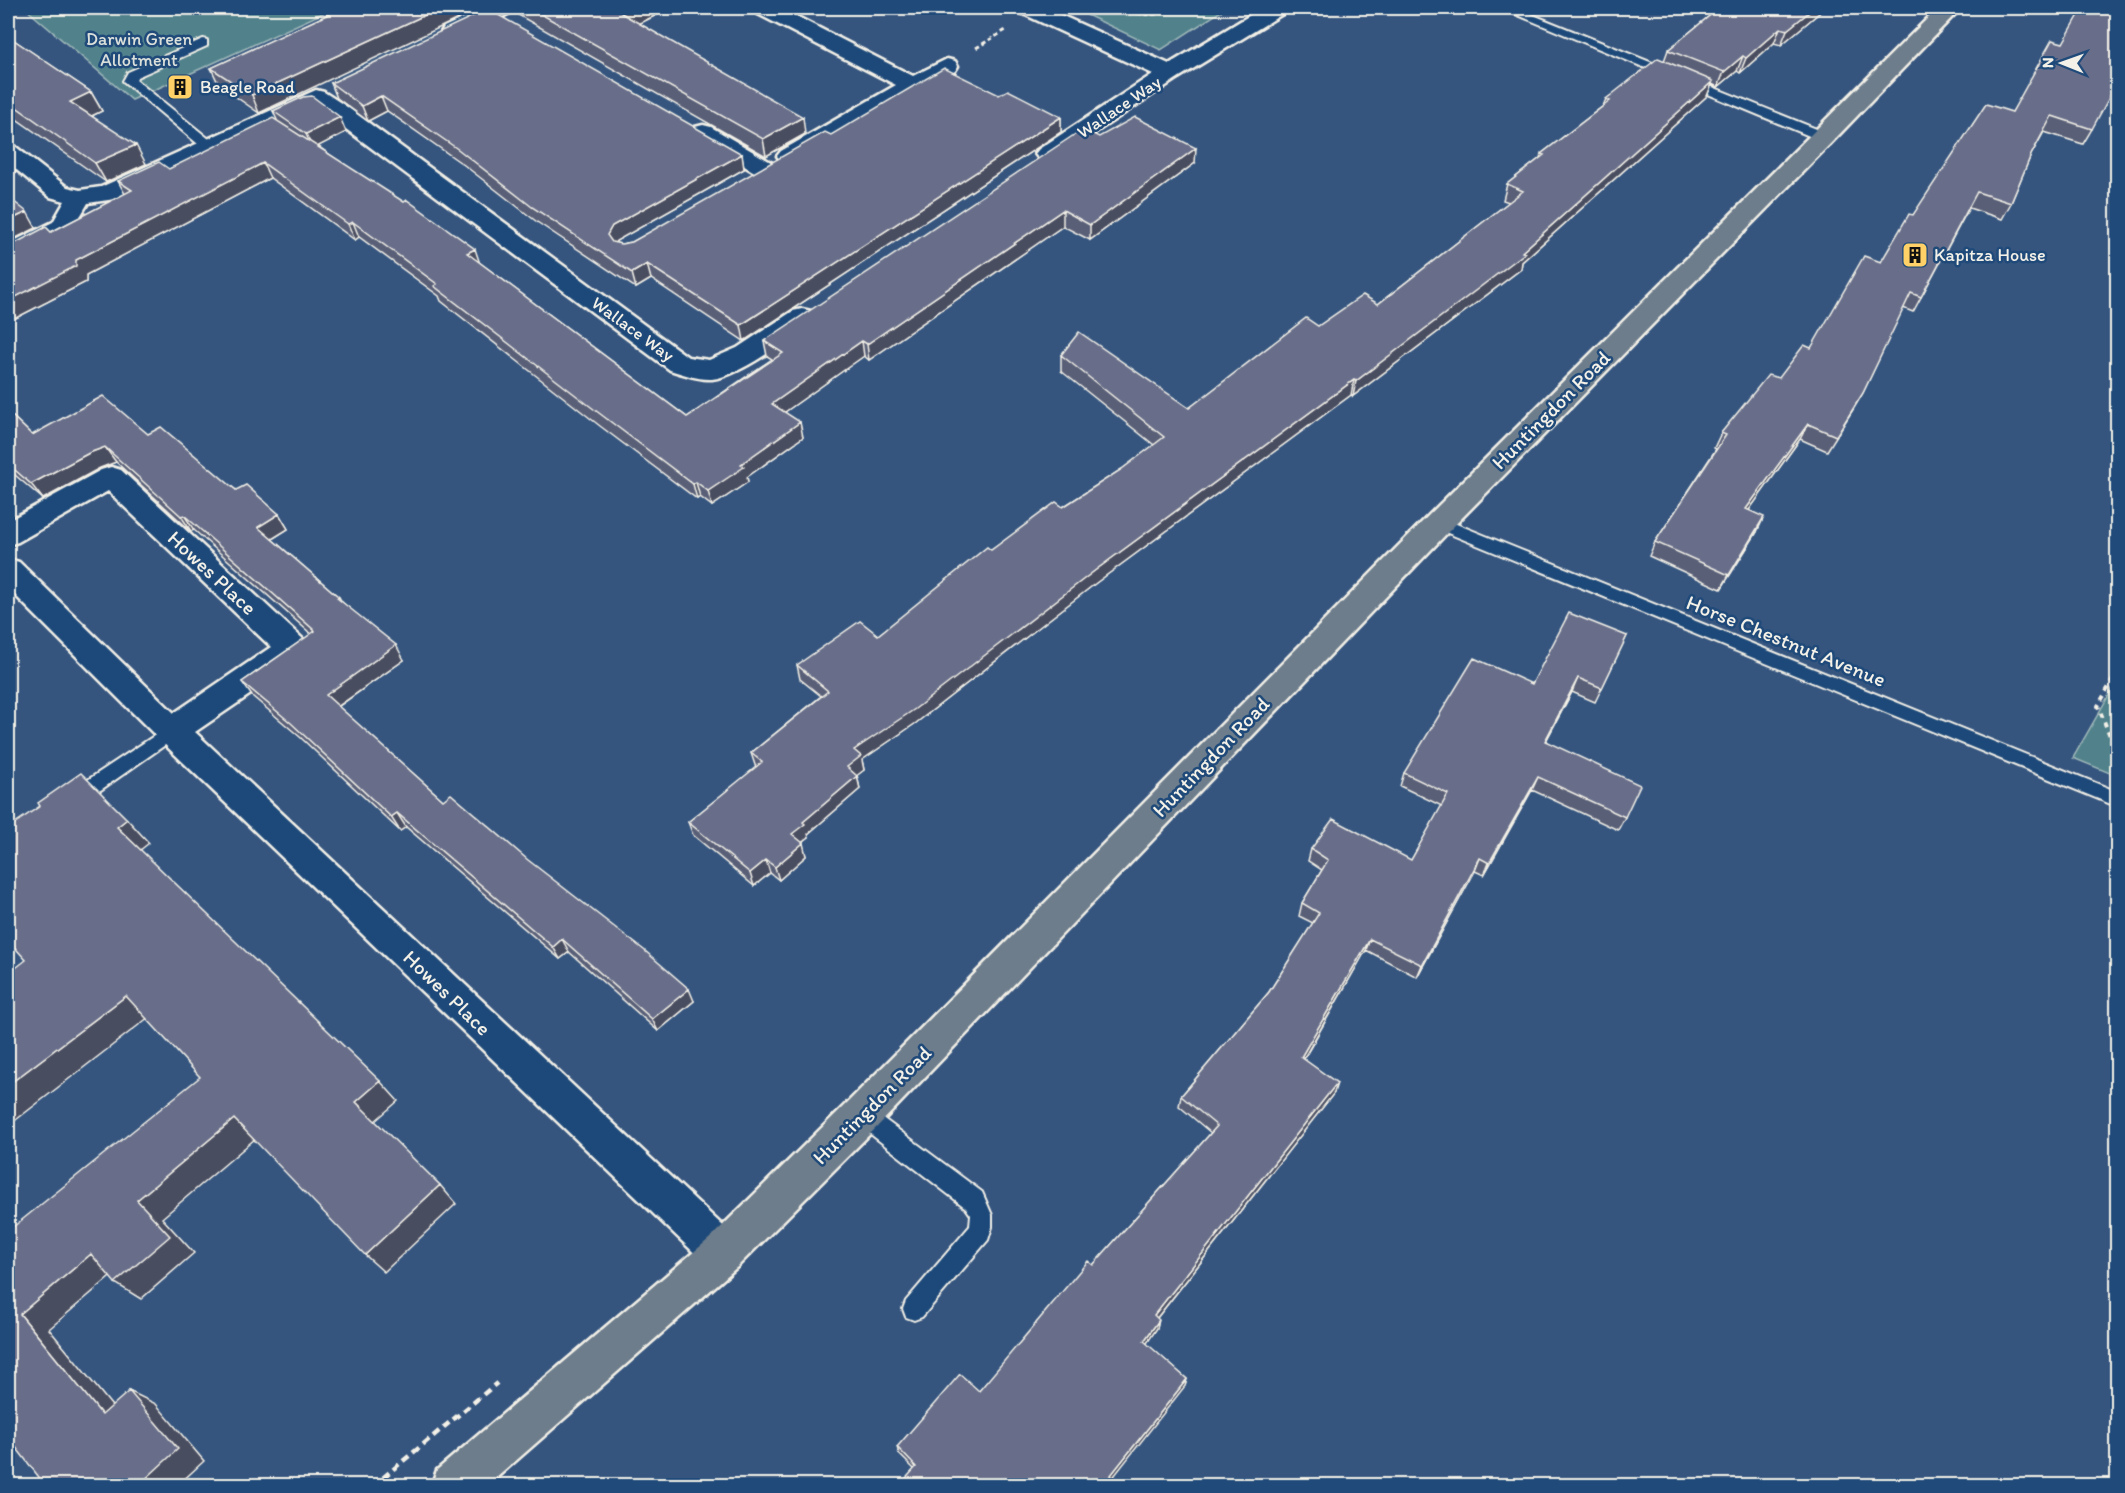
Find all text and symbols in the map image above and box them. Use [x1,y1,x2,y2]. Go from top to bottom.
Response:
park label: Darwin Green Allotment [86,28,192,71]
north arrow [2032,33,2092,93]
text: N [2038,57,2057,68]
street label: Wallace Way [1073,71,1166,143]
building icon: Beagle Road [165,72,195,102]
place label: Beagle Road [200,76,295,98]
building icon: Kapitza House [1900,240,1930,270]
place label: Kapitza House [1934,244,2046,266]
street label: Wallace Way [587,292,679,367]
street label: Huntingdon Road [1486,345,1616,474]
street label: Howes Place [163,525,262,620]
street label: Horse Chestnut Avenue [1683,589,1889,692]
street label: Huntingdon Road [1147,691,1275,822]
street label: Howes Place [398,945,496,1041]
street label: Huntingdon Road [807,1040,937,1169]

